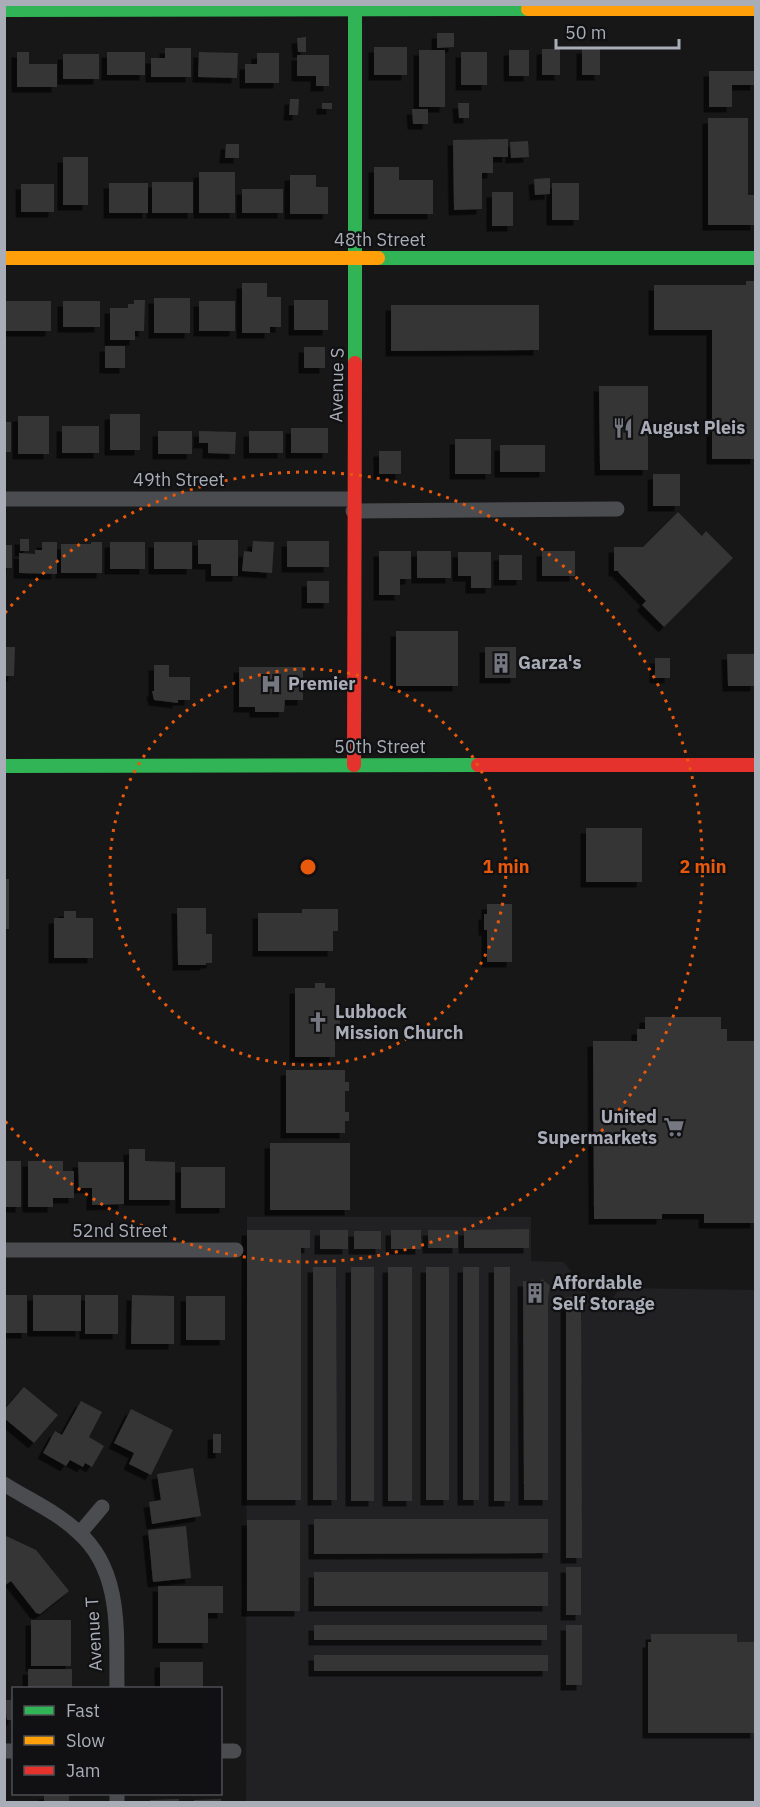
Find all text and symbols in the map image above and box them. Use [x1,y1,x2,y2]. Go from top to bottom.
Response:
scale bar [556,12,679,50]
text: 50 m [565,21,607,44]
street label: 48th Street [334,228,426,251]
street label: Avenue S [324,347,349,423]
restaurant icon: August Pleis [611,416,635,440]
place label: August Pleis [640,416,745,439]
street label: 49th Street [133,468,225,491]
building icon: Garza's [489,651,513,675]
place label: Garza's [518,651,582,674]
hospital icon: Premier [259,672,283,696]
place label: Premier [288,672,356,695]
street label: 50th Street [334,735,426,758]
text: 1 min [482,855,530,878]
text: 2 min [679,855,727,878]
centre of rings [298,857,318,877]
place label: Lubbock Mission Church [335,1000,464,1044]
church icon: Lubbock Mission Church [306,1010,330,1034]
place label: United Supermarkets [537,1105,657,1149]
supermarket icon: United Supermarkets [662,1115,686,1139]
street label: 52nd Street [72,1219,168,1242]
place label: Affordable Self Storage [552,1271,655,1315]
building icon: Affordable Self Storage [523,1281,547,1305]
street label: Avenue T [80,1596,107,1672]
legend [12,1687,222,1795]
text: Fast [66,1699,100,1722]
text: Slow [66,1729,105,1752]
text: Jam [66,1759,101,1782]

